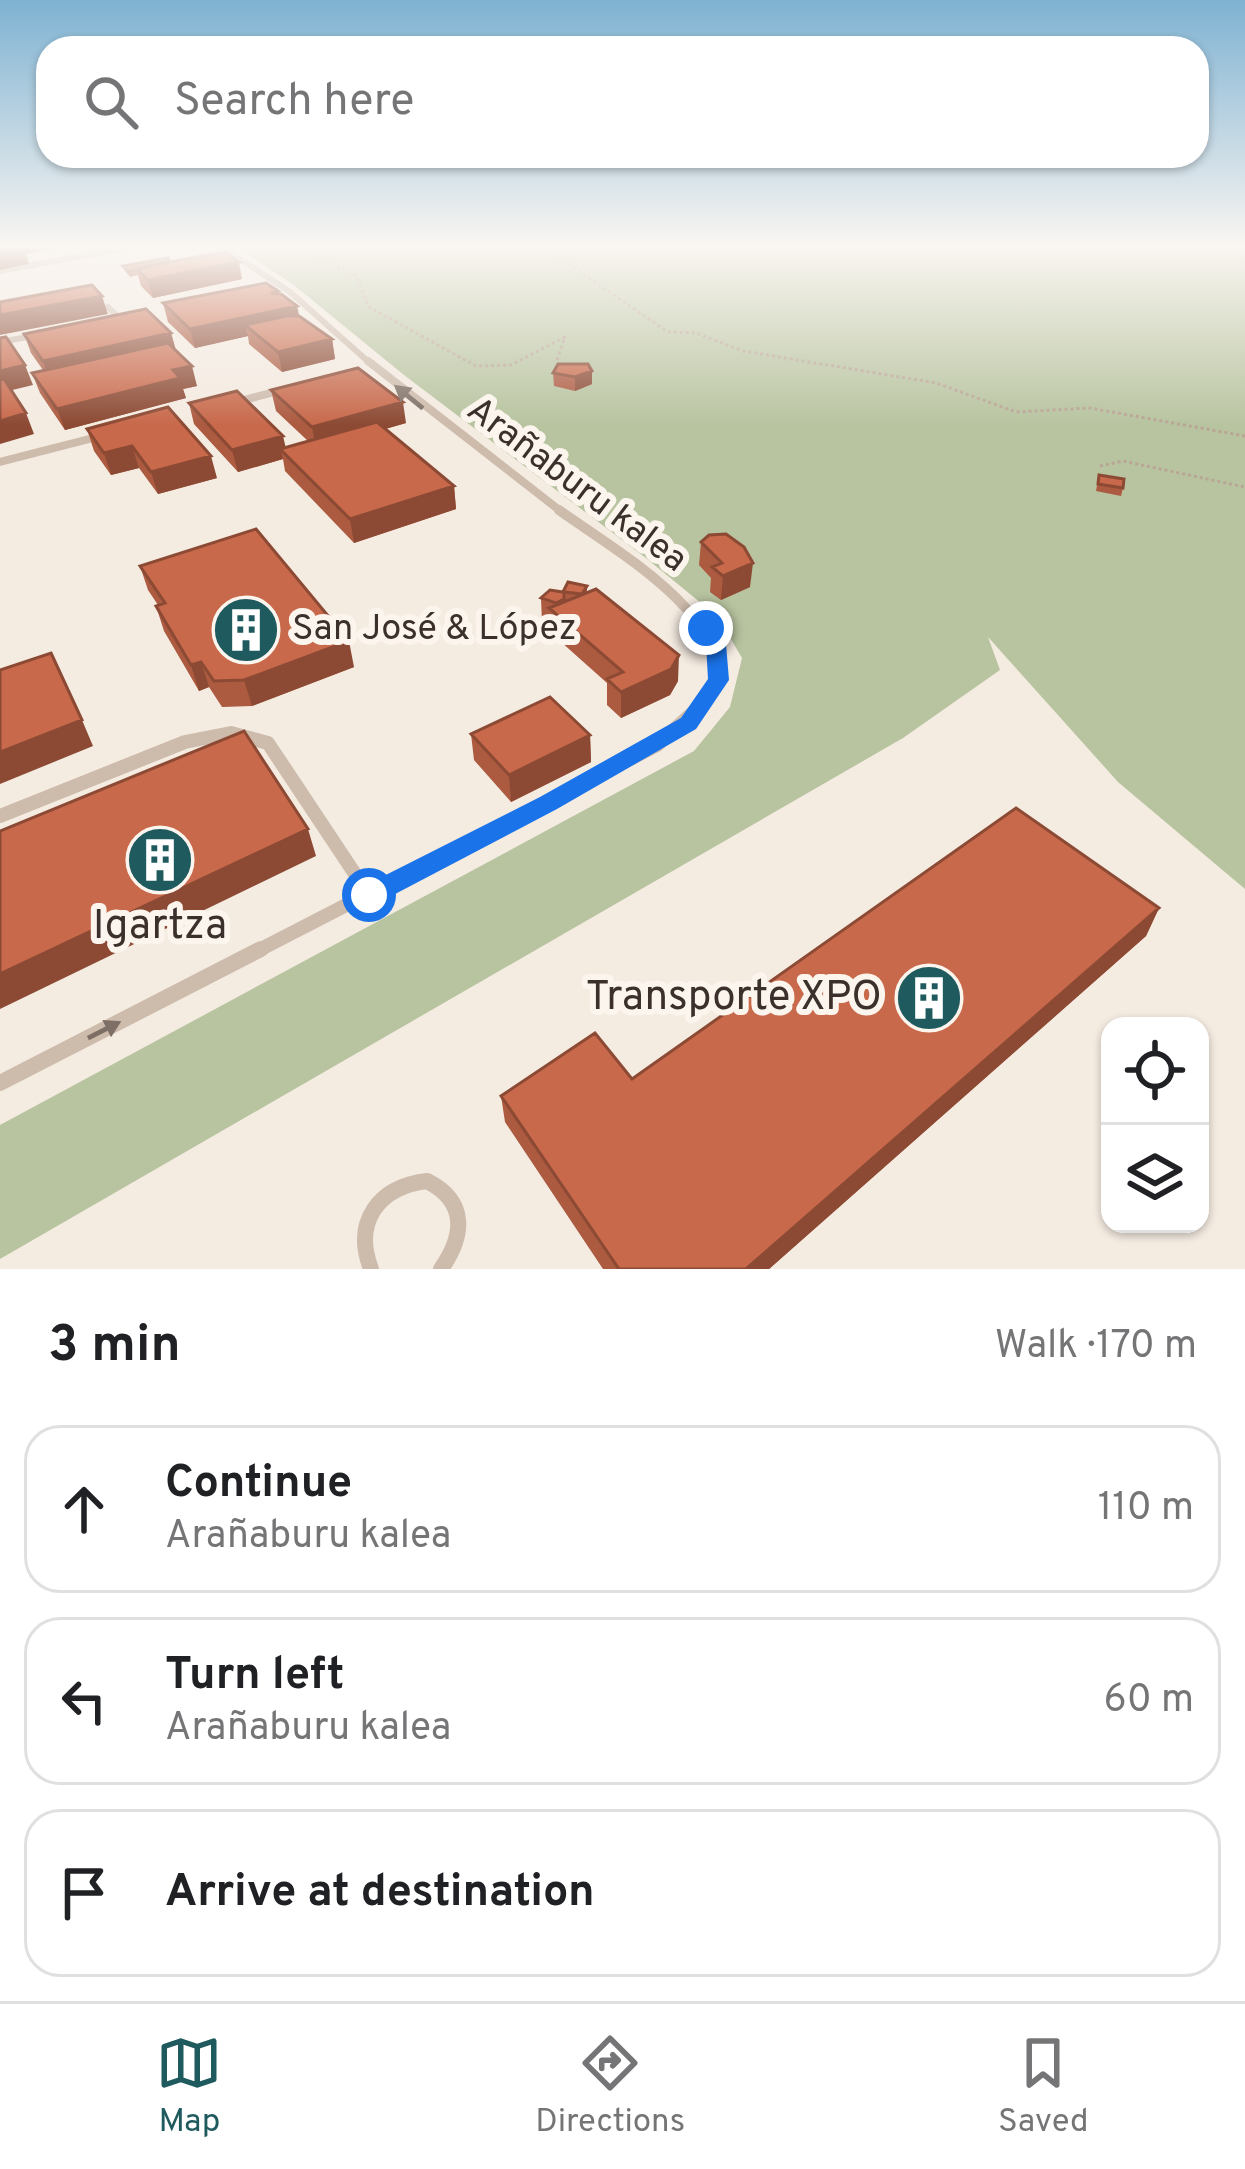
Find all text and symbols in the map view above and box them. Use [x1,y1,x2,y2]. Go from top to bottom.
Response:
search box [36,36,1209,168]
icon: search [78,69,144,135]
text: Search here [174,74,414,131]
one-way arrow [394,384,424,410]
street label: Arañaburu kalea [457,388,695,584]
building icon: San José & López [211,595,281,665]
route end [679,601,733,655]
place label: San José & López [292,607,577,653]
building icon: Igartza [125,825,195,895]
route start [342,868,396,922]
place label: Igartza [93,901,227,954]
building icon: Transporte XPO [894,963,964,1033]
place label: Transporte XPO [586,972,882,1025]
map controls [1101,1017,1209,1233]
button: locate [1101,1017,1209,1125]
one-way arrow [87,1020,122,1040]
button: layers [1101,1125,1209,1233]
text: 3 min [48,1315,181,1380]
text: Walk · 170 m [995,1323,1197,1372]
text: Continue [165,1456,352,1513]
icon: ahead [51,1476,117,1542]
text: 110 m [1098,1485,1194,1534]
text: Arañaburu kalea [165,1513,451,1562]
text: Turn left [165,1648,344,1705]
icon: left [51,1668,117,1734]
text: 60 m [1103,1677,1194,1726]
text: Arañaburu kalea [165,1705,451,1754]
icon: arrive [51,1860,117,1926]
text: Arrive at destination [165,1865,595,1922]
tab: Map [156,2030,222,2144]
tab: Directions [535,2030,685,2144]
tab: Saved [998,2030,1089,2144]

